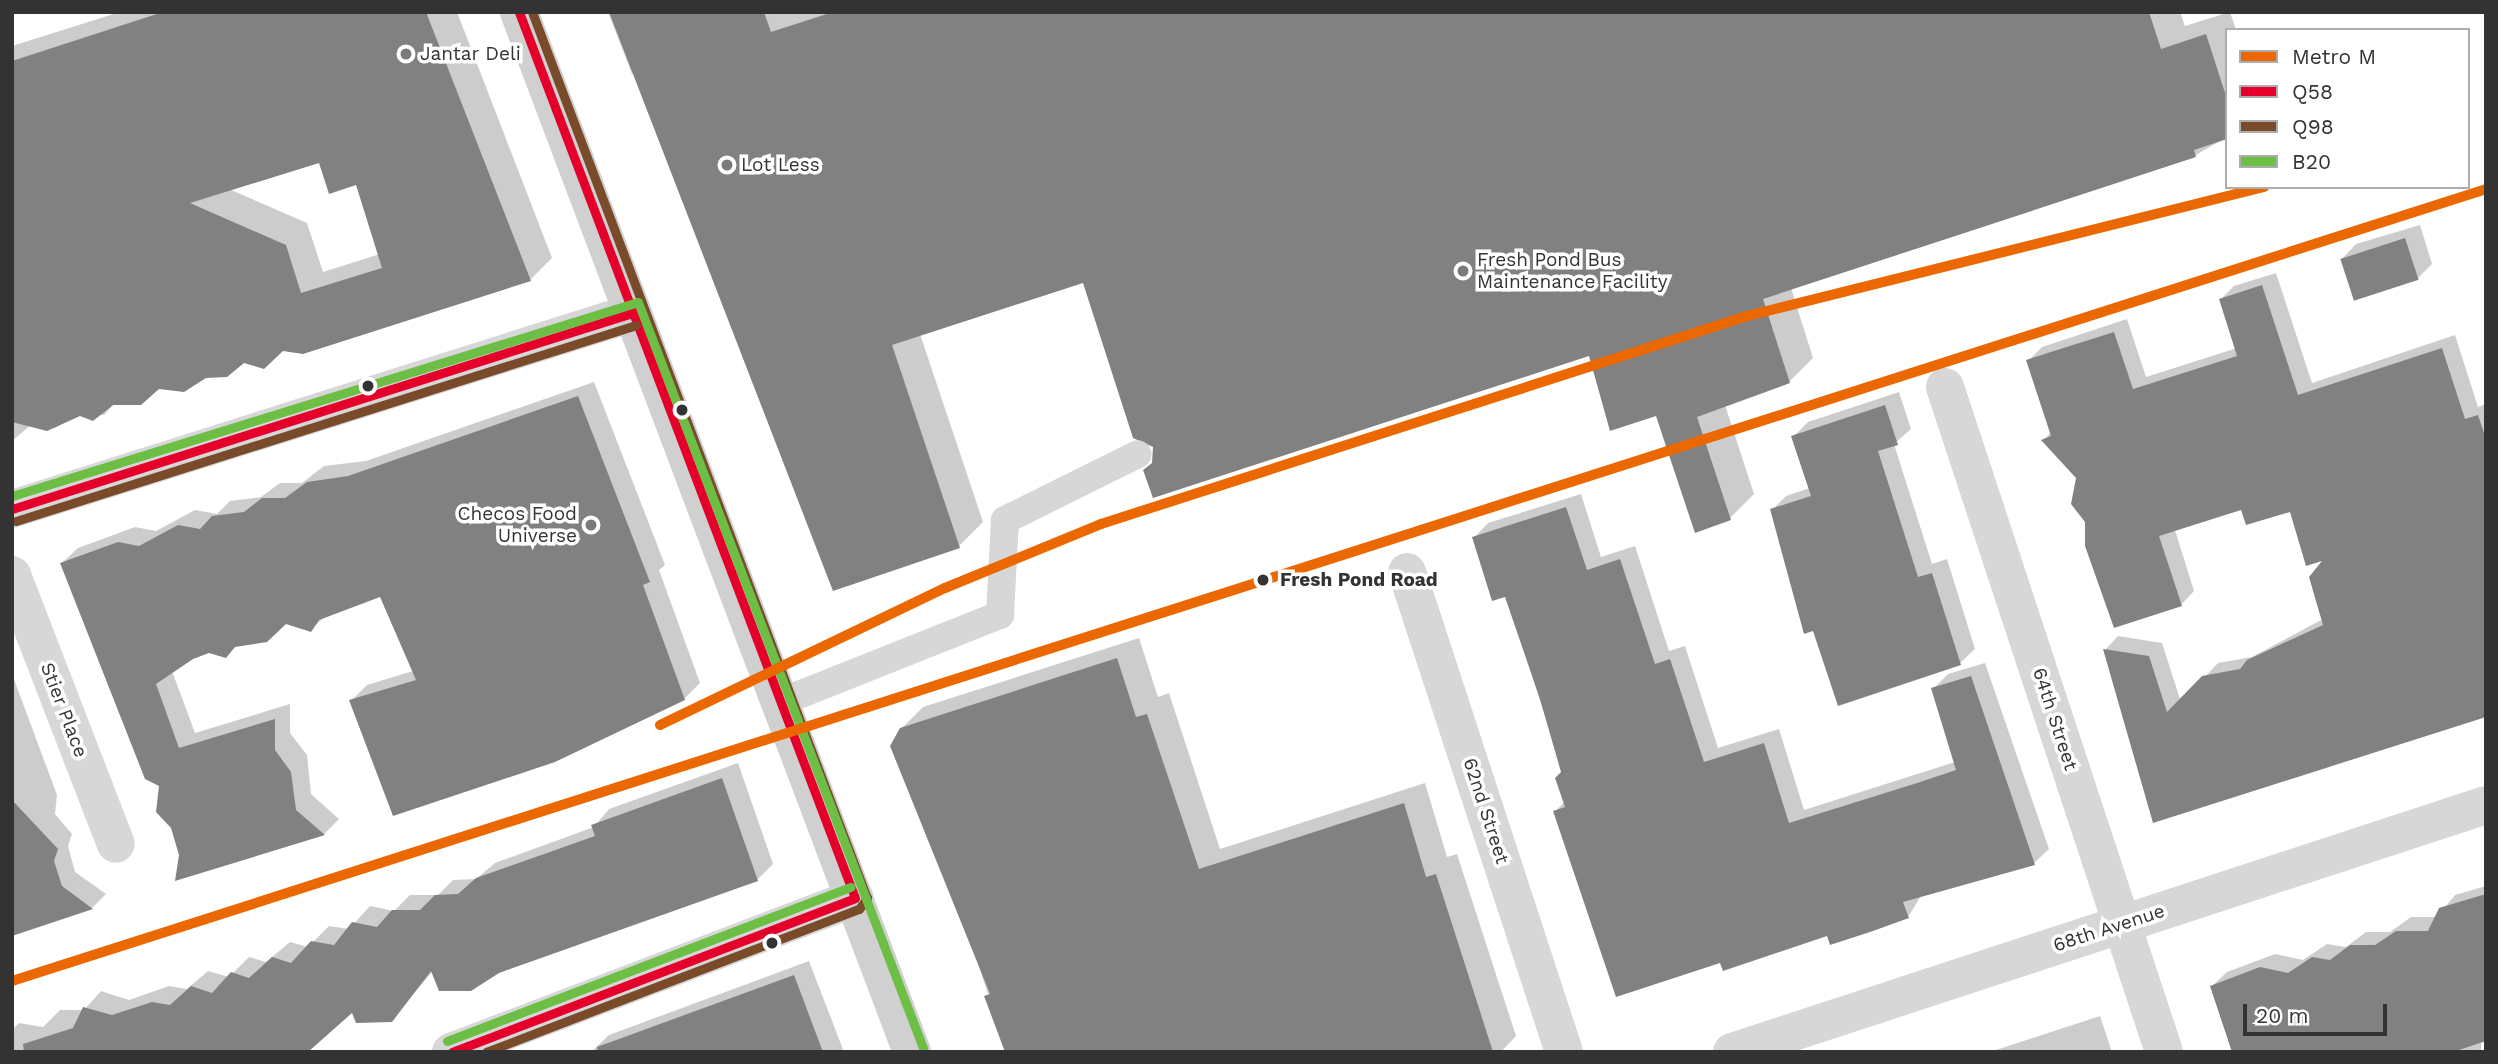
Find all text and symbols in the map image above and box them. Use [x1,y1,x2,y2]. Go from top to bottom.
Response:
legend [2225,28,2470,189]
place label: Jantar Deli [420,43,521,65]
text: Metro M [2292,44,2376,69]
marker: Jantar Deli [398,46,414,62]
text: Q58 [2292,79,2333,104]
text: Q98 [2292,114,2334,139]
text: B20 [2292,149,2331,174]
place label: Lot Less [741,154,820,176]
marker: Lot Less [719,157,735,173]
place label: Fresh Pond Bus Maintenance Facility [1477,249,1668,293]
marker: Fresh Pond Bus Maintenance Facility [1455,263,1471,279]
unlabelled marker [361,379,375,393]
unlabelled marker [675,403,689,417]
place label: Checos Food Universe [457,503,577,547]
marker: Checos Food Universe [583,517,599,533]
marker: Fresh Pond Road [1252,569,1274,591]
place label: Fresh Pond Road [1280,569,1438,591]
street label: Stier Place [35,659,93,761]
street label: 64th Street [2028,665,2082,773]
street label: 62nd Street [1458,755,1514,867]
street label: 68th Avenue [2050,899,2168,957]
unlabelled marker [765,936,779,950]
scale bar [2246,990,2390,1034]
text: 20 m [2256,1003,2308,1028]

